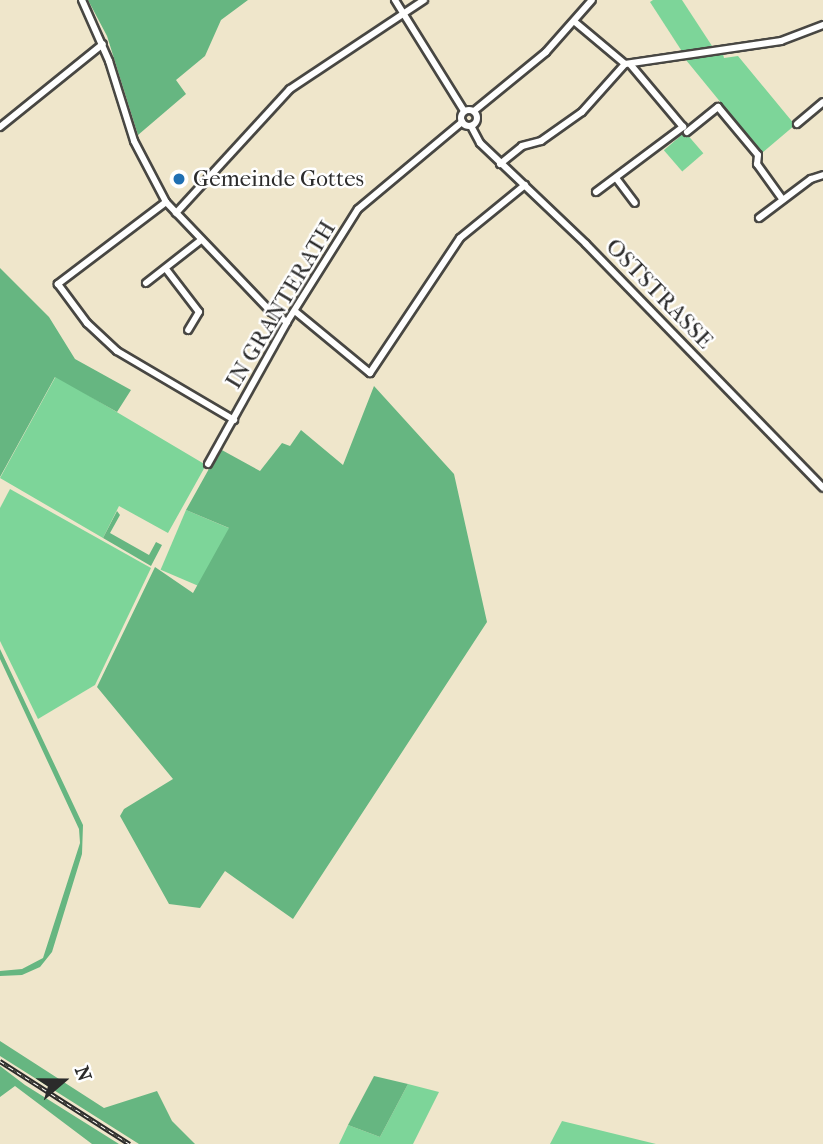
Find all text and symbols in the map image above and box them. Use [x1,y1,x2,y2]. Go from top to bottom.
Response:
place label: Gemeinde Gottes [193,165,364,193]
marker: Gemeinde Gottes [171,171,187,187]
street label: IN GRANTERATH [220,216,342,394]
street label: OSTSTRASSE [600,233,718,355]
north arrow [28,1046,98,1116]
text: N [70,1063,96,1084]

